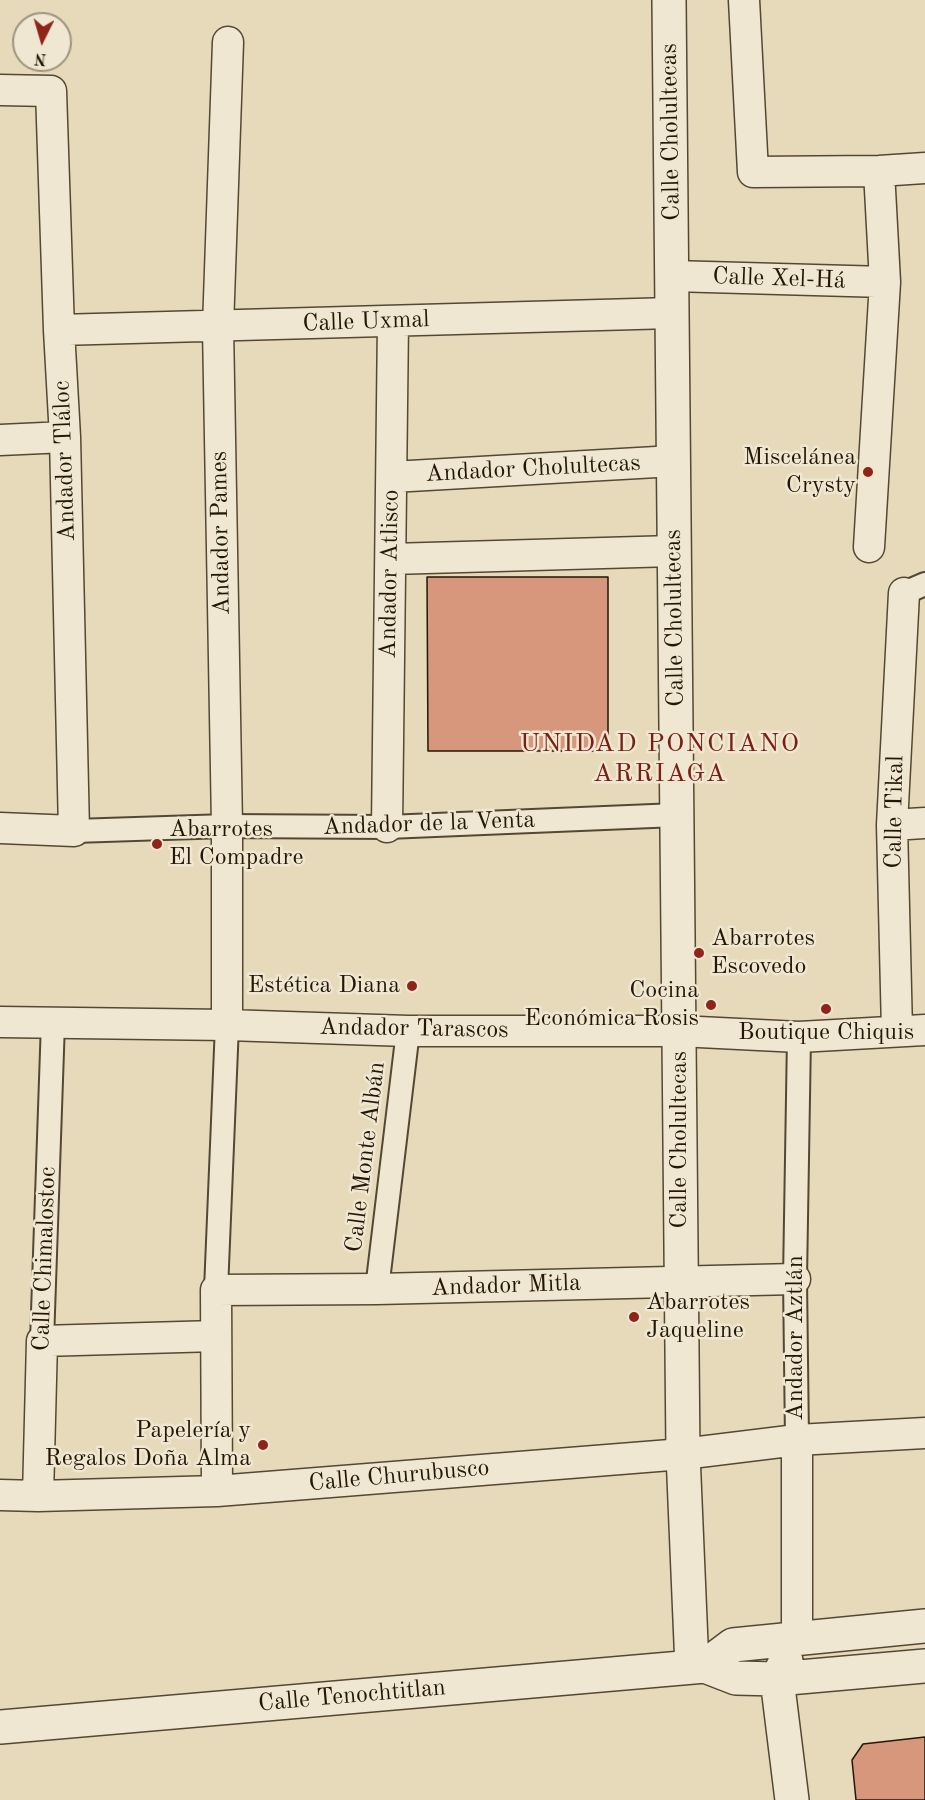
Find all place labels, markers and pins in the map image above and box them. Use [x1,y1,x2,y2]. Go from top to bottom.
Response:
place label: Miscelánea Crysty [743,444,856,500]
marker: Miscelánea Crysty [861,465,875,479]
place label: Abarrotes El Compadre [169,816,303,872]
marker: Abarrotes El Compadre [150,837,164,851]
place label: Abarrotes Escovedo [711,925,815,981]
marker: Abarrotes Escovedo [692,946,706,960]
place label: Estética Diana [248,972,400,1000]
place label: Cocina Económica Rosis [524,977,699,1033]
marker: Estética Diana [405,979,419,993]
marker: Cocina Económica Rosis [704,998,718,1012]
marker: Boutique Chiquis [819,1002,833,1016]
place label: Boutique Chiquis [738,1019,914,1047]
place label: Abarrotes Jaqueline [646,1289,750,1345]
marker: Abarrotes Jaqueline [627,1310,641,1324]
place label: Papelería y Regalos Doña Alma [45,1417,251,1473]
marker: Papelería y Regalos Doña Alma [256,1438,270,1452]

